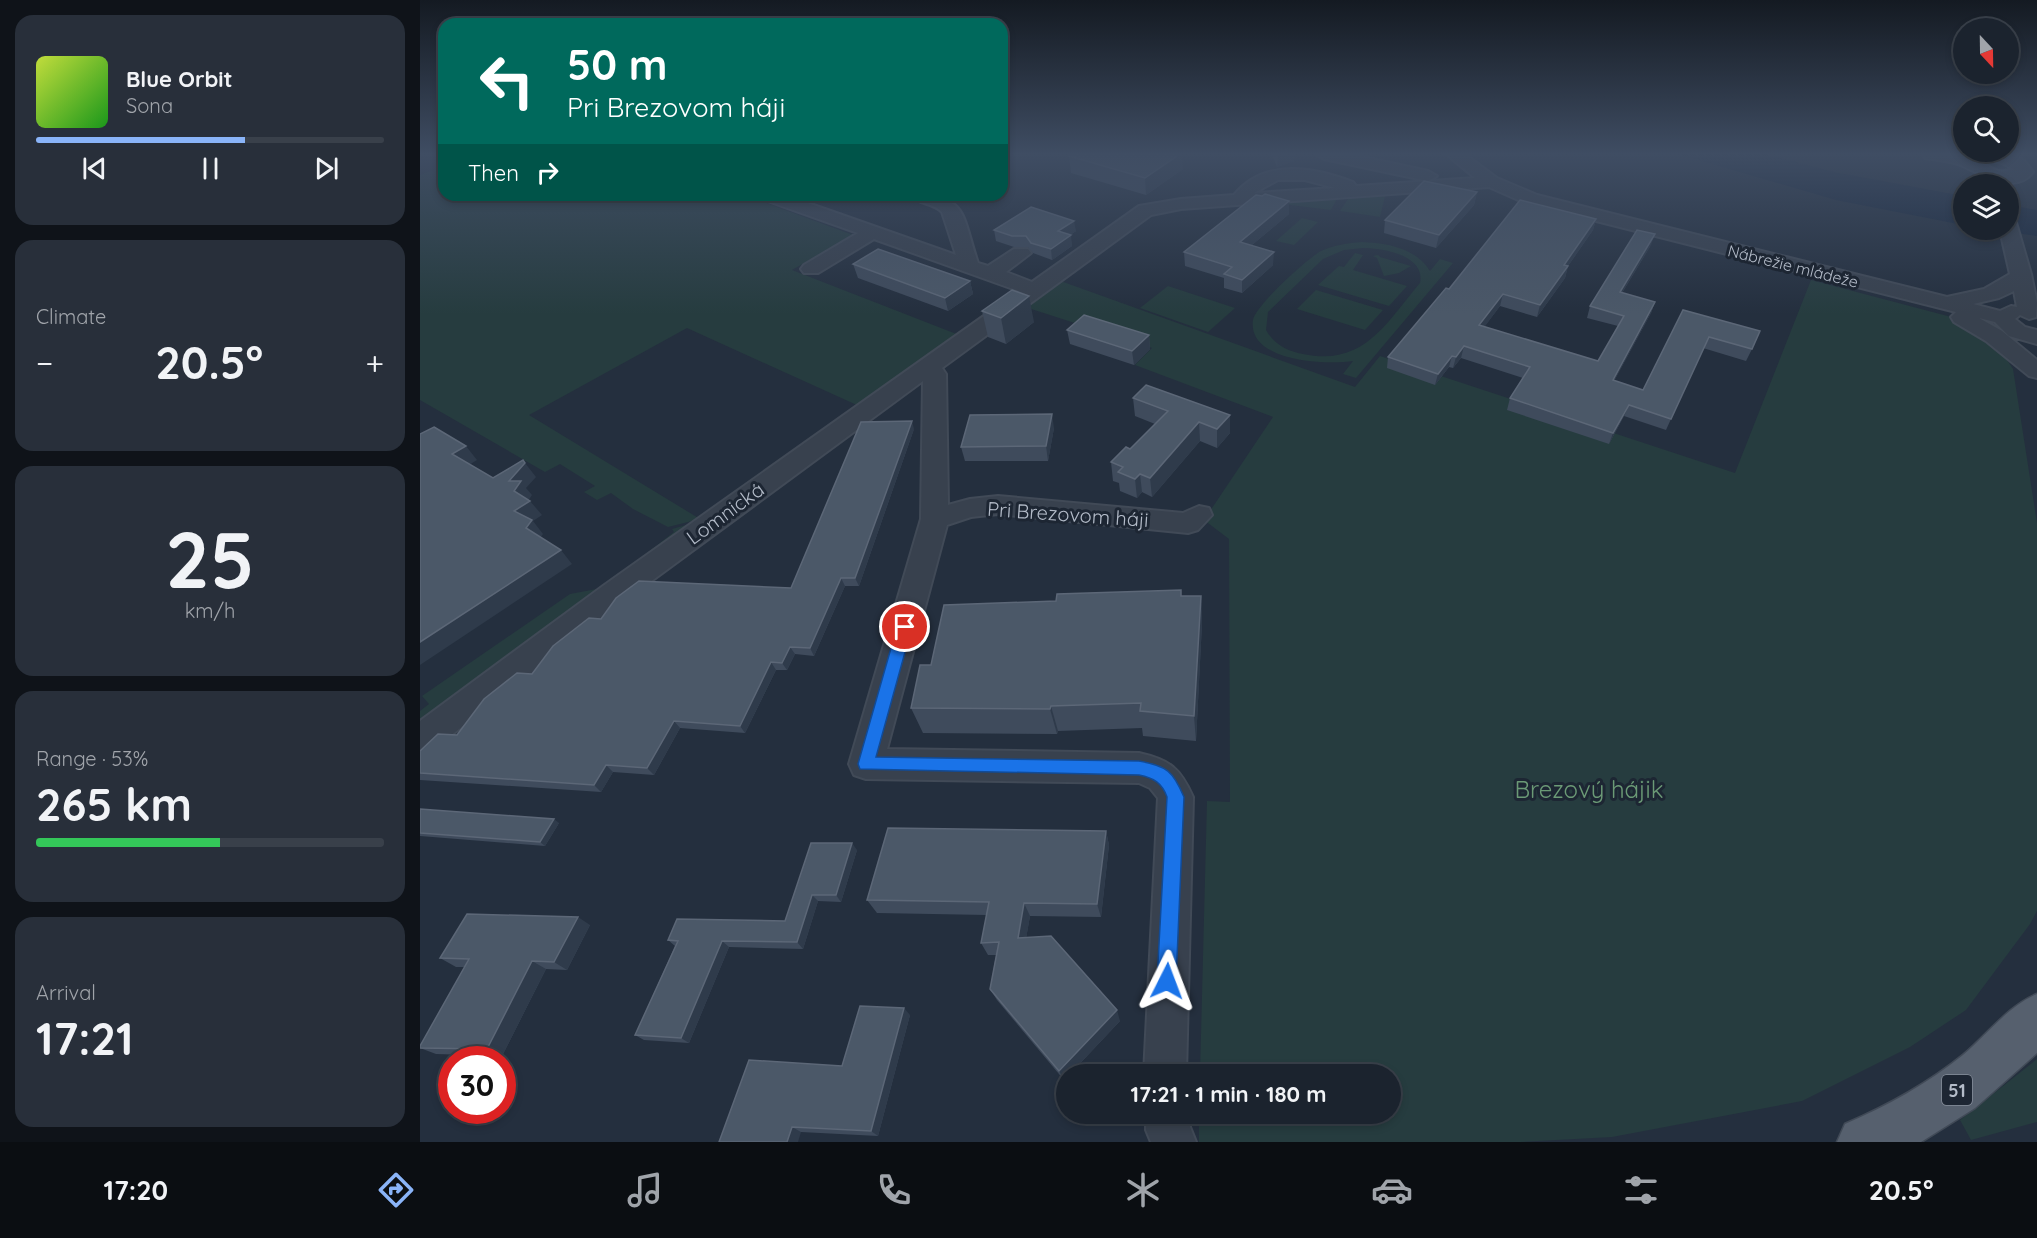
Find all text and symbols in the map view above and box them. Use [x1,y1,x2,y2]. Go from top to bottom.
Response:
north arrow [1953,18,2019,84]
map controls [1953,18,2019,240]
text: 50 m [567,38,667,91]
icon: left [468,42,546,120]
text: Blue Orbit [126,65,232,93]
text: Pri Brezovom háji [567,90,785,124]
text: Sona [126,93,173,118]
button: search [1953,96,2019,162]
icon: previous [78,152,111,185]
icon: pause [194,152,227,185]
icon: next [310,152,343,185]
icon: right [531,156,564,189]
text: Then [468,159,519,187]
button: layers [1953,174,2019,240]
street label: Nábrežie mládeže [1726,240,1860,292]
text: Climate [36,304,106,329]
text: 20.5° [155,334,263,390]
text: − [36,342,53,383]
text: + [365,342,384,383]
street label: Lomnická [681,476,769,550]
street label: Pri Brezovom háji [986,496,1150,532]
text: 25 [165,510,255,608]
text: km/h [185,598,235,623]
pin [879,601,930,652]
icon: arrive [888,610,921,643]
text: Range · 53% [36,746,148,771]
park label: Brezový hájik [1514,774,1664,804]
text: 265 km [36,776,192,832]
position arrow [1135,949,1199,1013]
text: Arrival [36,980,96,1005]
text: 17:21 [36,1010,134,1066]
speed limit sign: 30 [438,1046,516,1124]
road number: 51 [1942,1075,1972,1105]
text: 17:21 · 1 min · 180 m [1131,1080,1327,1108]
icon: directions [375,1169,417,1211]
icon: music [624,1169,666,1211]
icon: phone [873,1169,915,1211]
icon: climate [1122,1169,1164,1211]
icon: car [1371,1169,1413,1211]
icon: filters [1620,1169,1662,1211]
text: 17:20 [103,1173,168,1207]
text: 20.5° [1869,1173,1934,1207]

